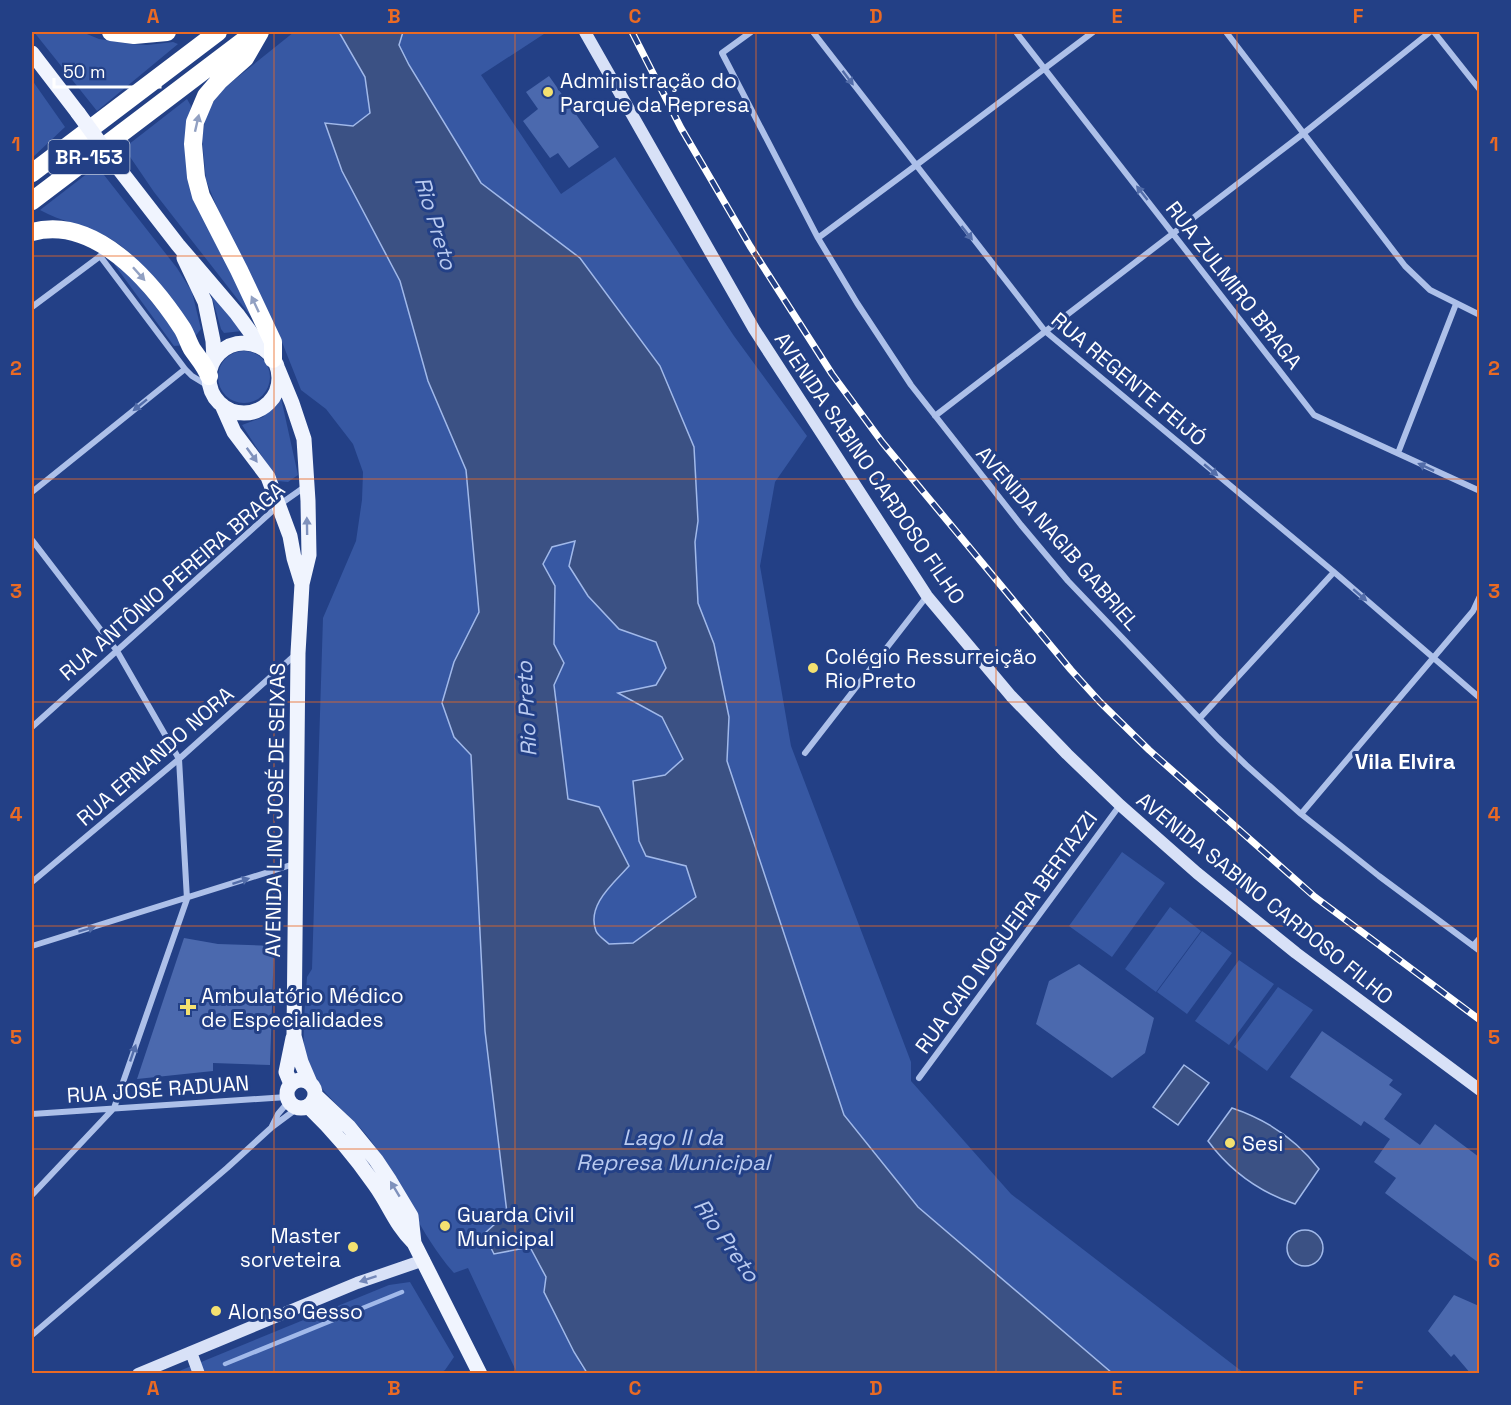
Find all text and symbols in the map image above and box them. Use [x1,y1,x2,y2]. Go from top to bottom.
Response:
text: A [147,3,160,29]
text: B [387,3,401,29]
text: C [629,3,642,29]
text: D [869,3,883,29]
text: E [1111,3,1123,29]
text: F [1353,3,1364,29]
scale bar [54,51,160,89]
text: 50 m [63,60,105,83]
place label: Administração do Parque da Represa [560,67,749,118]
one-way arrow [842,70,855,86]
marker: Administração do Parque da Represa [541,85,555,99]
one-way arrow [192,114,202,132]
text: 1 [11,131,21,157]
text: 1 [1489,131,1499,157]
road number: BR-153 [48,140,130,174]
water label: Rio Preto [409,173,464,274]
one-way arrow [1136,185,1148,200]
street label: RUA ZULMIRO BRAGA [1160,195,1308,375]
one-way arrow [961,225,973,240]
one-way arrow [132,267,146,282]
one-way arrow [249,295,259,313]
street label: RUA REGENTE FEIJÓ [1046,306,1212,452]
street label: AVENIDA SABINO CARDOSO FILHO [769,327,971,609]
text: 2 [10,355,22,381]
text: 2 [1488,355,1500,381]
one-way arrow [132,399,148,412]
street label: AVENIDA NAGIB GABRIEL [970,440,1146,636]
one-way arrow [246,446,258,462]
one-way arrow [1418,462,1435,471]
one-way arrow [1203,463,1218,476]
street label: RUA ANTÔNIO PEREIRA BRAGA [54,476,290,686]
one-way arrow [303,517,312,536]
text: 3 [10,578,22,604]
text: 3 [1488,578,1500,604]
one-way arrow [1352,588,1367,601]
place label: Colégio Ressurreição Rio Preto [825,643,1037,694]
water label: Rio Preto [509,659,542,757]
marker: Colégio Ressurreição Rio Preto [806,661,820,675]
street label: AVENIDA LINO JOSÉ DE SEIXAS [259,662,291,958]
street label: RUA ERNANDO NORA [71,680,239,832]
district label: Vila Elvira [1355,747,1456,775]
street label: AVENIDA SABINO CARDOSO FILHO [1131,786,1399,1010]
text: 4 [10,801,23,827]
text: 4 [1488,801,1501,827]
street label: RUA CAIO NOGUEIRA BERTAZZI [909,806,1103,1058]
one-way arrow [232,876,250,886]
one-way arrow [78,924,96,933]
place label: Ambulatório Médico de Especialidades [201,982,404,1033]
marker: Ambulatório Médico de Especialidades [179,998,197,1016]
text: 5 [10,1024,22,1050]
text: 5 [1488,1024,1500,1050]
one-way arrow [129,1044,139,1062]
street label: RUA JOSÉ RADUAN [66,1069,250,1109]
water label: Lago II da Represa Municipal [576,1123,773,1176]
place label: Sesi [1242,1130,1284,1157]
marker: Sesi [1223,1136,1237,1150]
one-way arrow [390,1180,400,1197]
water label: Rio Preto [688,1193,767,1288]
place label: Guarda Civil Municipal [457,1201,575,1252]
marker: Guarda Civil Municipal [438,1219,452,1233]
place label: Master sorveteira [240,1222,341,1273]
marker: Master sorveteira [346,1240,360,1254]
text: 6 [10,1247,22,1273]
text: 6 [1488,1247,1500,1273]
one-way arrow [359,1275,377,1284]
place label: Alonso Gesso [228,1298,363,1325]
marker: Alonso Gesso [209,1304,223,1318]
text: A [147,1375,160,1401]
text: B [387,1375,401,1401]
text: C [629,1375,642,1401]
text: D [869,1375,883,1401]
text: E [1111,1375,1123,1401]
text: F [1353,1375,1364,1401]

